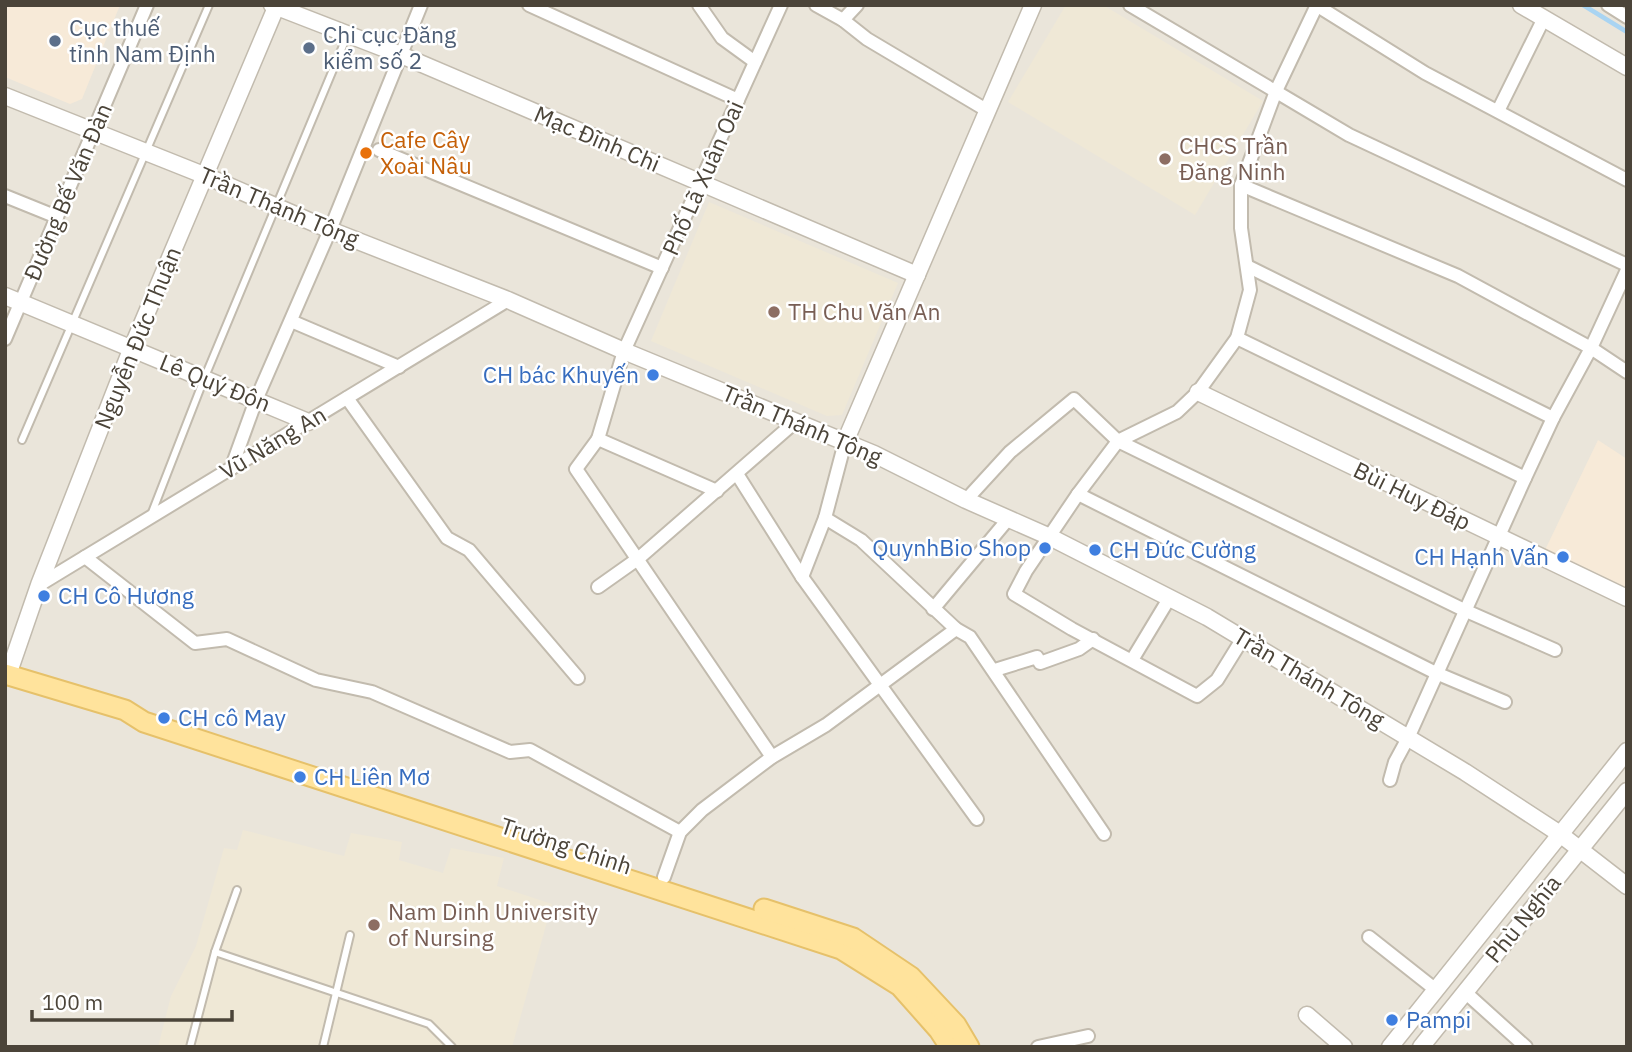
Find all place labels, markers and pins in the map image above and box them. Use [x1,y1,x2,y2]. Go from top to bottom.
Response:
place label: Cục thuế tỉnh Nam Định [69,12,216,68]
place label: Chi cục Đăng kiểm số 2 [323,19,456,75]
marker: Cục thuế tỉnh Nam Định [47,33,63,49]
marker: Chi cục Đăng kiểm số 2 [301,40,317,56]
place label: Cafe Cây Xoài Nâu [380,124,472,180]
place label: CHCS Trần Đăng Ninh [1179,130,1288,186]
marker: Cafe Cây Xoài Nâu [358,145,374,161]
marker: CHCS Trần Đăng Ninh [1157,151,1173,167]
place label: TH Chu Văn An [788,296,941,326]
marker: TH Chu Văn An [766,304,782,320]
place label: CH bác Khuyến [483,359,639,389]
marker: CH bác Khuyến [645,367,661,383]
place label: QuynhBio Shop [872,532,1031,562]
place label: CH Đức Cường [1109,534,1256,564]
marker: QuynhBio Shop [1037,540,1053,556]
place label: CH Hạnh Vấn [1414,541,1549,571]
marker: CH Đức Cường [1087,542,1103,558]
marker: CH Hạnh Vấn [1555,549,1571,565]
place label: CH Cô Hương [58,580,194,610]
marker: CH Cô Hương [36,588,52,604]
place label: CH cô May [178,702,287,732]
marker: CH cô May [156,710,172,726]
place label: CH Liên Mơ [314,761,430,791]
marker: CH Liên Mơ [292,769,308,785]
place label: Nam Dinh University of Nursing [388,896,598,952]
marker: Nam Dinh University of Nursing [366,917,382,933]
place label: Pampi [1406,1004,1471,1034]
marker: Pampi [1384,1012,1400,1028]

